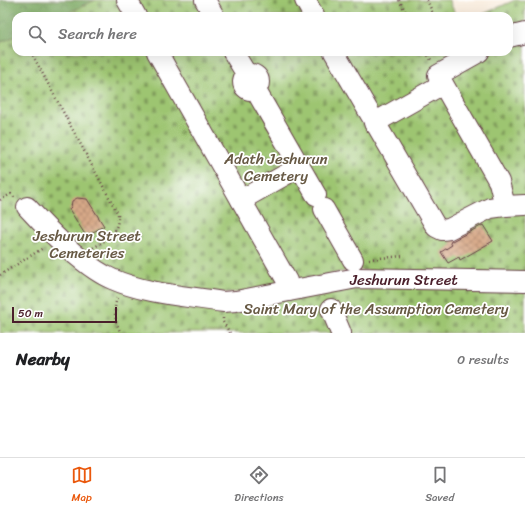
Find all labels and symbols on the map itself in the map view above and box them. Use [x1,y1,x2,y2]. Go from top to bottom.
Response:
park label: Adath Jeshurun Cemetery [223,146,328,189]
park label: Jeshurun Street Cemeteries [32,223,141,266]
street label: Jeshurun Street [349,267,458,293]
park label: Saint Mary of the Assumption Cemetery [243,296,509,322]
scale bar [12,305,117,324]

